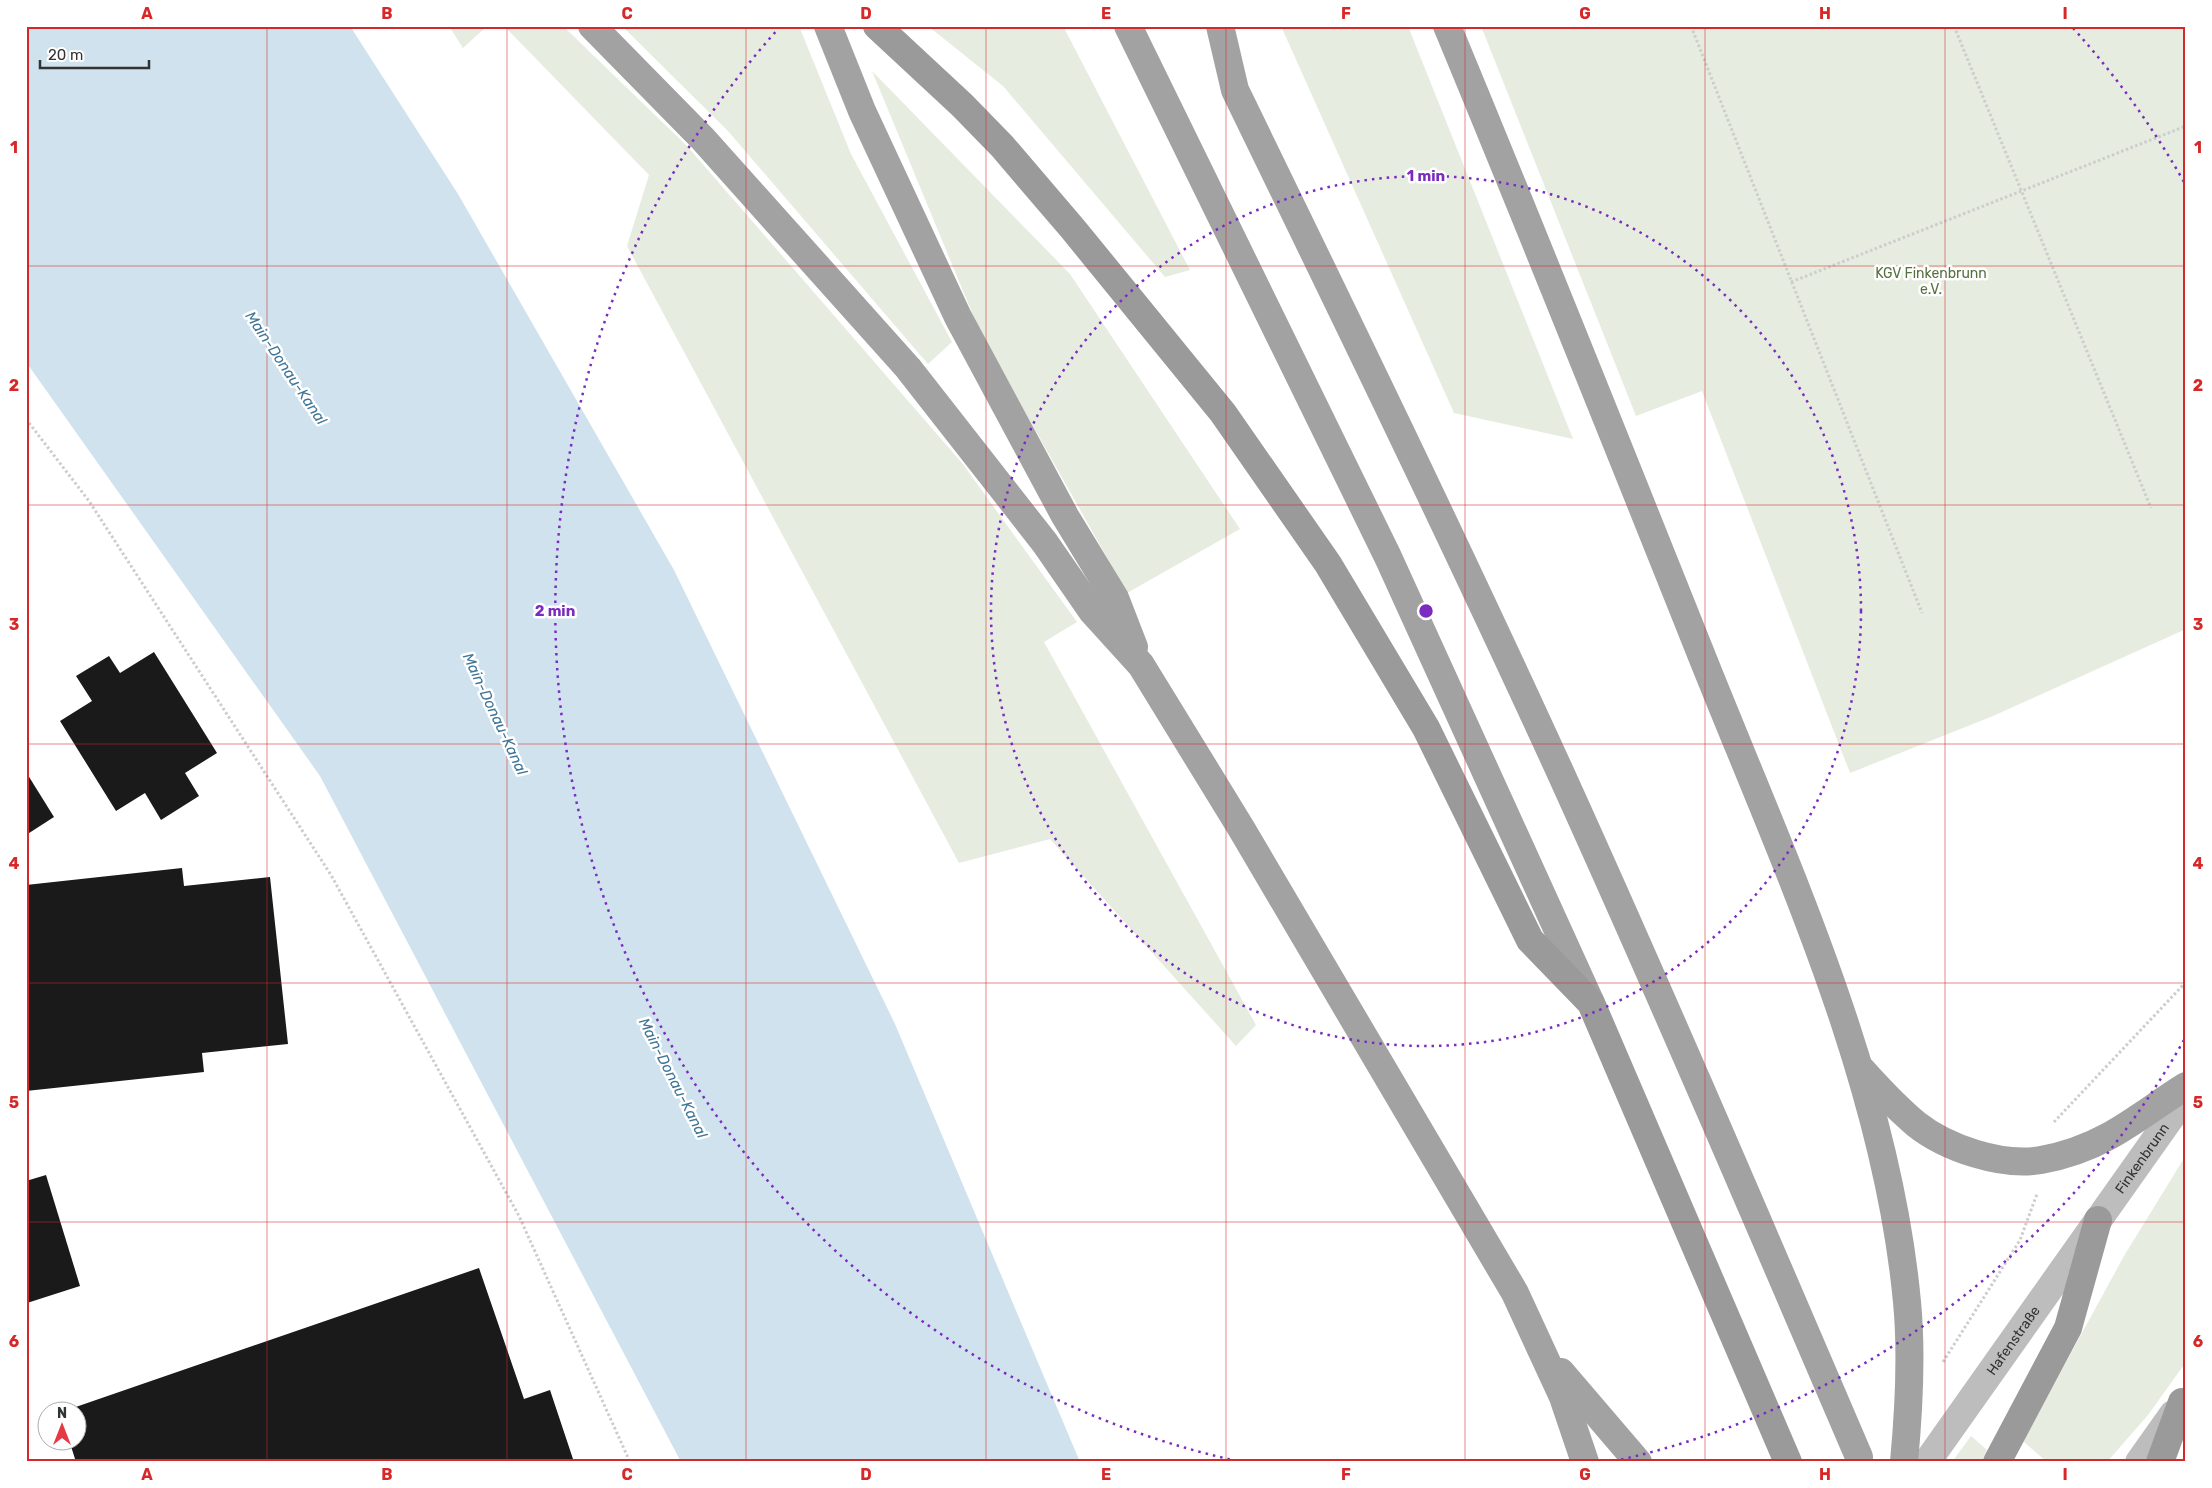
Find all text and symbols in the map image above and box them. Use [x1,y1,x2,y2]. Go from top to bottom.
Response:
text: A [141,4,153,23]
text: B [381,4,393,23]
text: C [621,4,633,23]
text: D [860,4,872,23]
text: E [1101,4,1111,23]
text: F [1341,4,1351,23]
text: G [1579,4,1591,23]
text: H [1819,4,1831,23]
text: I [2062,4,2068,23]
scale bar [40,38,149,70]
text: 20 m [48,46,83,64]
text: 1 [10,138,18,157]
text: 1 [2194,138,2202,157]
text: 1 min [1407,167,1445,185]
park label: KGV Finkenbrunn e.V. [1875,265,1987,298]
water label: Main-Donau-Kanal [241,308,331,428]
text: 2 [9,376,19,395]
text: 2 [2193,376,2203,395]
text: 2 min [535,602,575,620]
centre of rings [1417,602,1435,620]
text: 3 [9,615,19,634]
text: 3 [2193,615,2203,634]
water label: Main-Donau-Kanal [459,650,531,778]
text: 4 [9,854,20,873]
text: 4 [2193,854,2204,873]
water label: Main-Donau-Kanal [635,1015,711,1142]
text: 5 [9,1093,19,1112]
text: 5 [2193,1093,2203,1112]
street label: Finkenbrunn [2111,1120,2173,1197]
street label: Hafenstraße [1983,1302,2043,1378]
text: 6 [9,1332,19,1351]
text: 6 [2193,1332,2203,1351]
north arrow [38,1400,88,1450]
text: N [57,1405,67,1422]
text: A [141,1465,153,1484]
text: B [381,1465,393,1484]
text: C [621,1465,633,1484]
text: D [860,1465,872,1484]
text: E [1101,1465,1111,1484]
text: F [1341,1465,1351,1484]
text: G [1579,1465,1591,1484]
text: H [1819,1465,1831,1484]
text: I [2062,1465,2068,1484]

